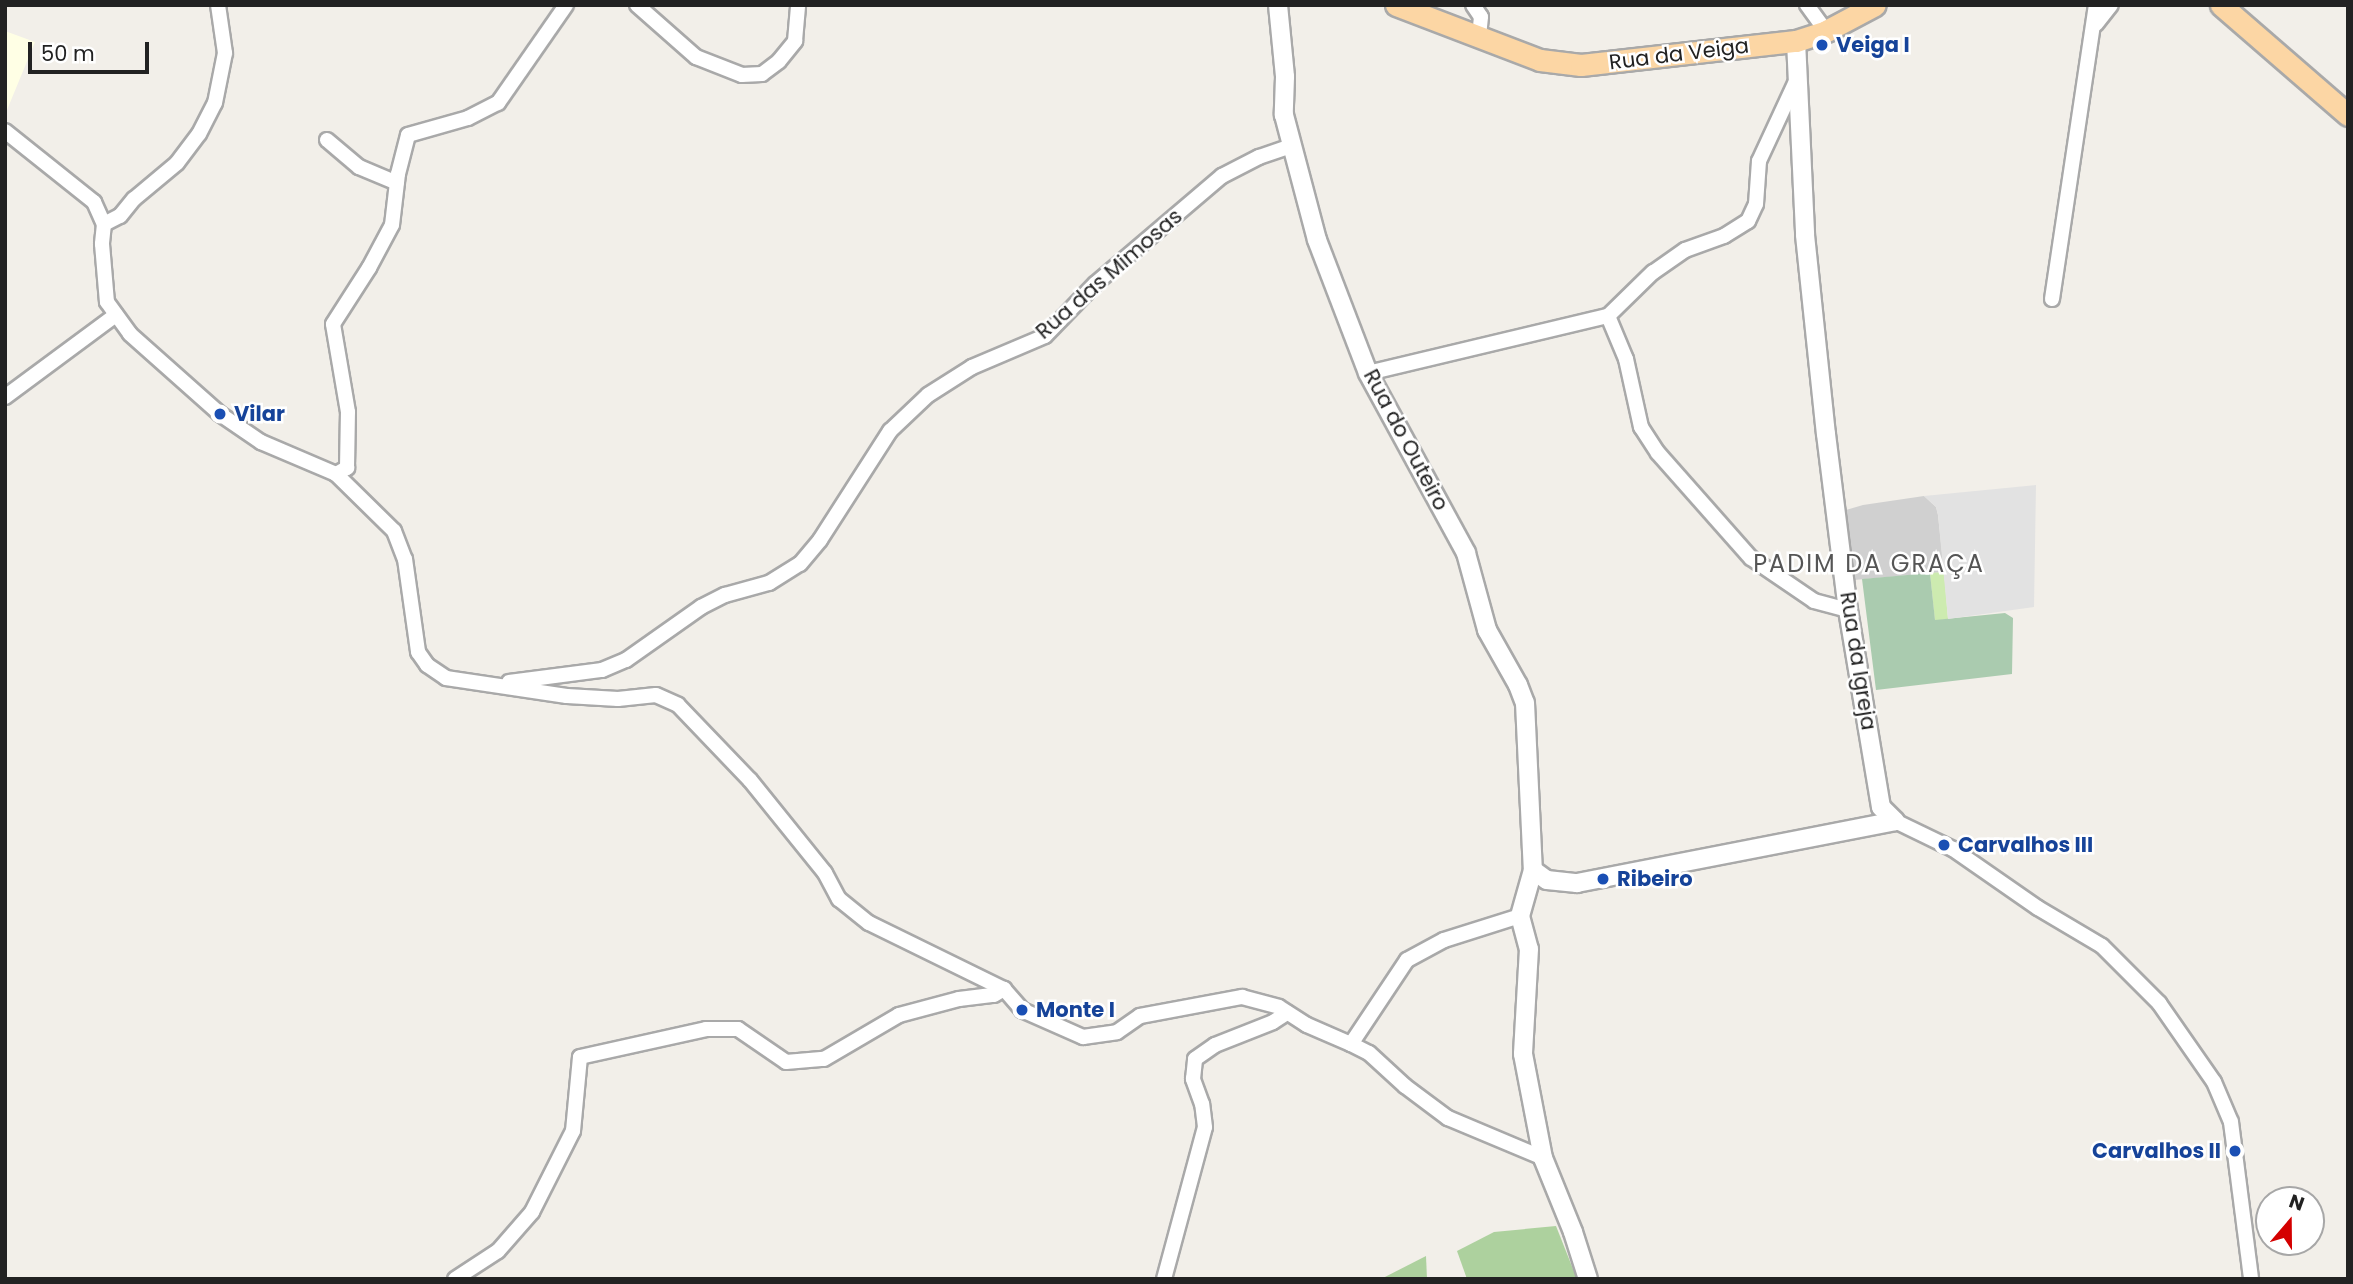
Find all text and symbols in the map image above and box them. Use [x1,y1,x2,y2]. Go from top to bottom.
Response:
scale bar [32,28,152,72]
place label: Veiga I [1836,32,1910,58]
street label: Rua da Veiga [1608,33,1750,75]
marker: Veiga I [1814,37,1830,53]
text: 50 m [41,39,95,68]
street label: Rua das Mimosas [1031,204,1187,344]
street label: Rua do Outeiro [1358,365,1454,515]
place label: Vilar [234,401,285,427]
marker: Vilar [212,406,228,422]
district label: PADIM DA GRAÇA [1755,550,1983,578]
street label: Rua da Igreja [1835,590,1881,732]
place label: Carvalhos III [1958,832,2093,858]
marker: Carvalhos III [1936,837,1952,853]
place label: Ribeiro [1617,866,1693,892]
marker: Ribeiro [1595,871,1611,887]
place label: Monte I [1036,997,1115,1023]
marker: Monte I [1014,1002,1030,1018]
place label: Carvalhos II [2092,1138,2221,1164]
marker: Carvalhos II [2227,1143,2243,1159]
north arrow [2255,1186,2325,1256]
text: N [2285,1188,2308,1218]

